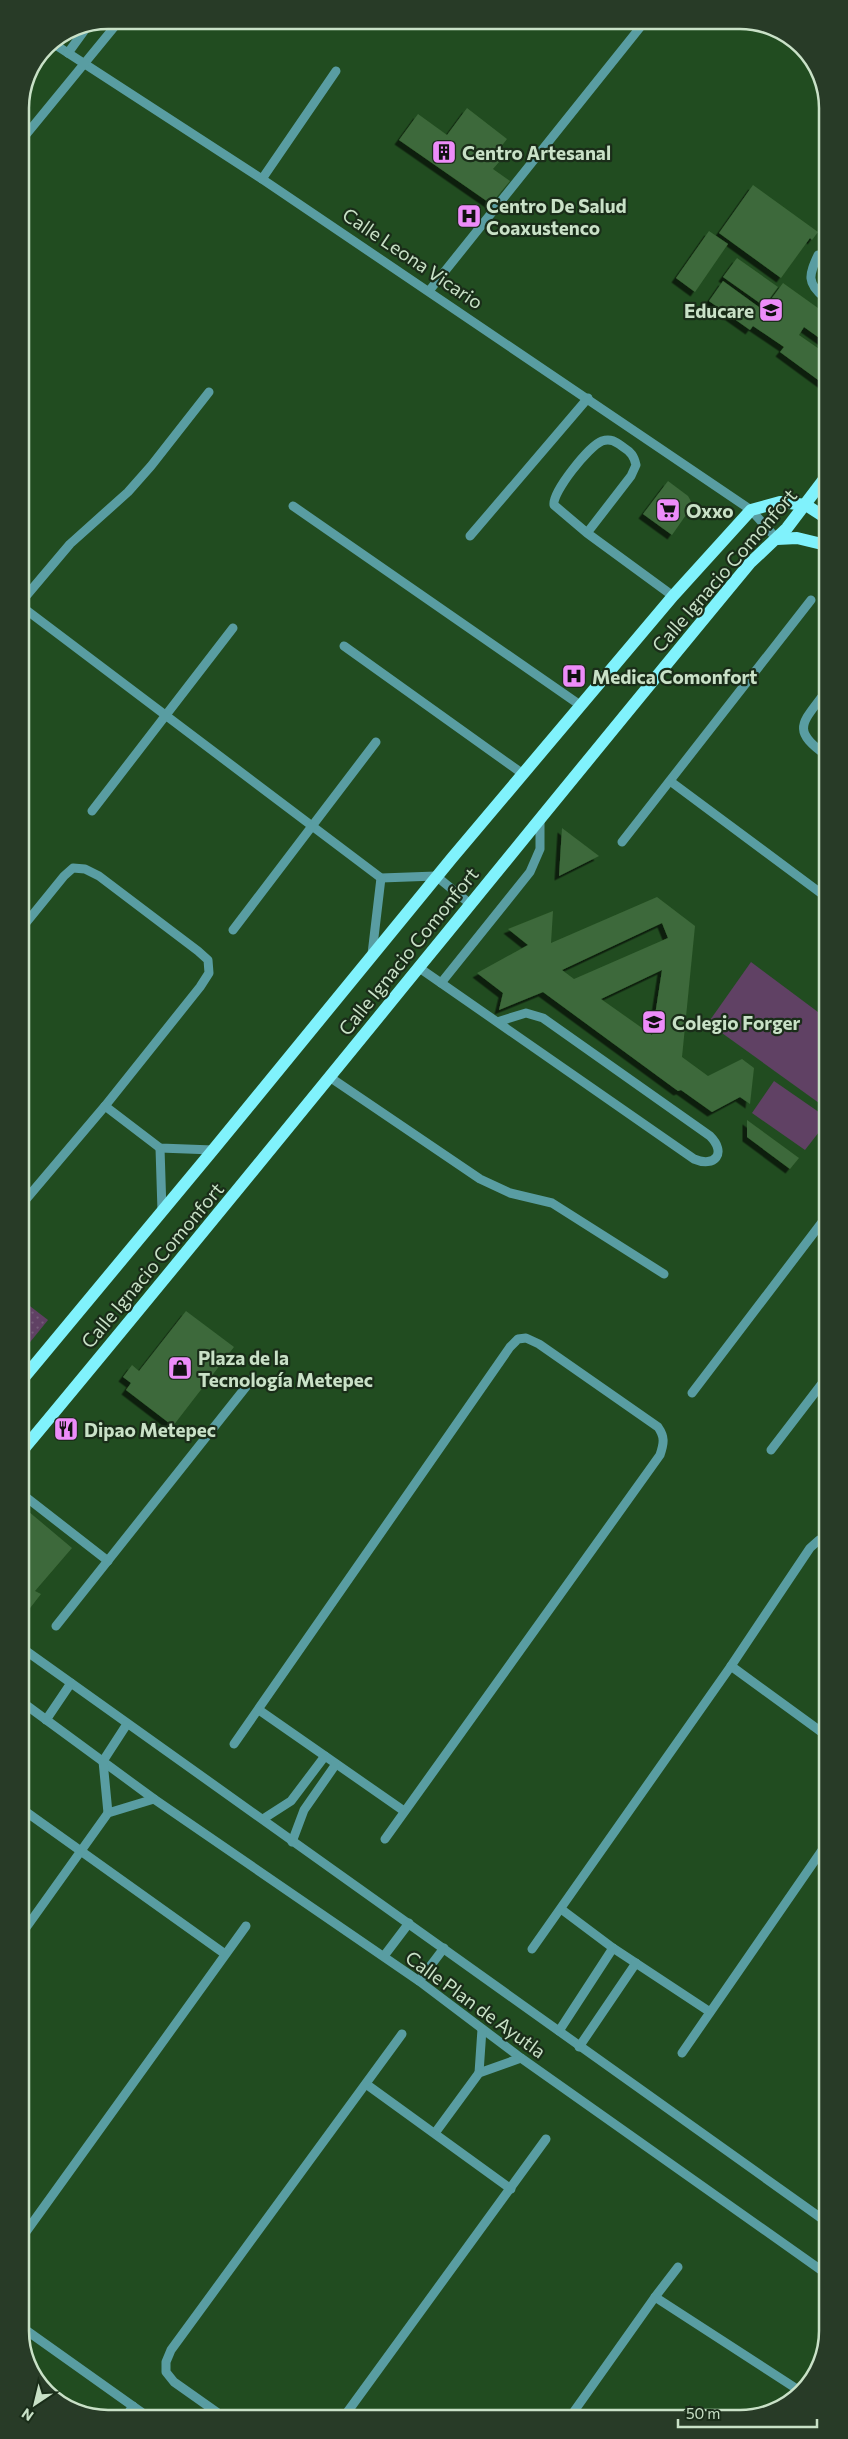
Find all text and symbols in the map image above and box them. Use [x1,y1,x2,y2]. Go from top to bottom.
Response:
building icon: Centro Artesanal [431,139,457,165]
place label: Centro Artesanal [462,141,611,164]
place label: Centro De Salud Coaxustenco [486,194,627,239]
street label: Calle Leona Vicario [339,203,487,313]
hospital icon: Centro De Salud Coaxustenco [456,203,482,229]
school or university icon: Educare [758,297,784,323]
place label: Educare [684,299,754,322]
street label: Calle Ignacio Comonfort [647,483,801,656]
supermarket icon: Oxxo [655,497,681,523]
place label: Oxxo [686,499,734,522]
hospital icon: Medica Comonfort [561,663,587,689]
place label: Medica Comonfort [592,665,757,688]
street label: Calle Ignacio Comonfort [333,862,483,1039]
school or university icon: Colegio Forger [641,1009,667,1035]
place label: Colegio Forger [672,1011,800,1034]
street label: Calle Ignacio Comonfort [76,1177,228,1352]
place label: Plaza de la Tecnología Metepec [198,1346,373,1391]
shop icon: Plaza de la Tecnología Metepec [167,1355,193,1381]
restaurant icon: Dipao Metepec [53,1416,79,1442]
place label: Dipao Metepec [84,1418,216,1441]
street label: Calle Plan de Ayutla [401,1945,551,2063]
north arrow [10,2379,60,2429]
scale bar [678,2396,817,2428]
text: 50 m [686,2404,720,2422]
text: N [18,2405,36,2425]

